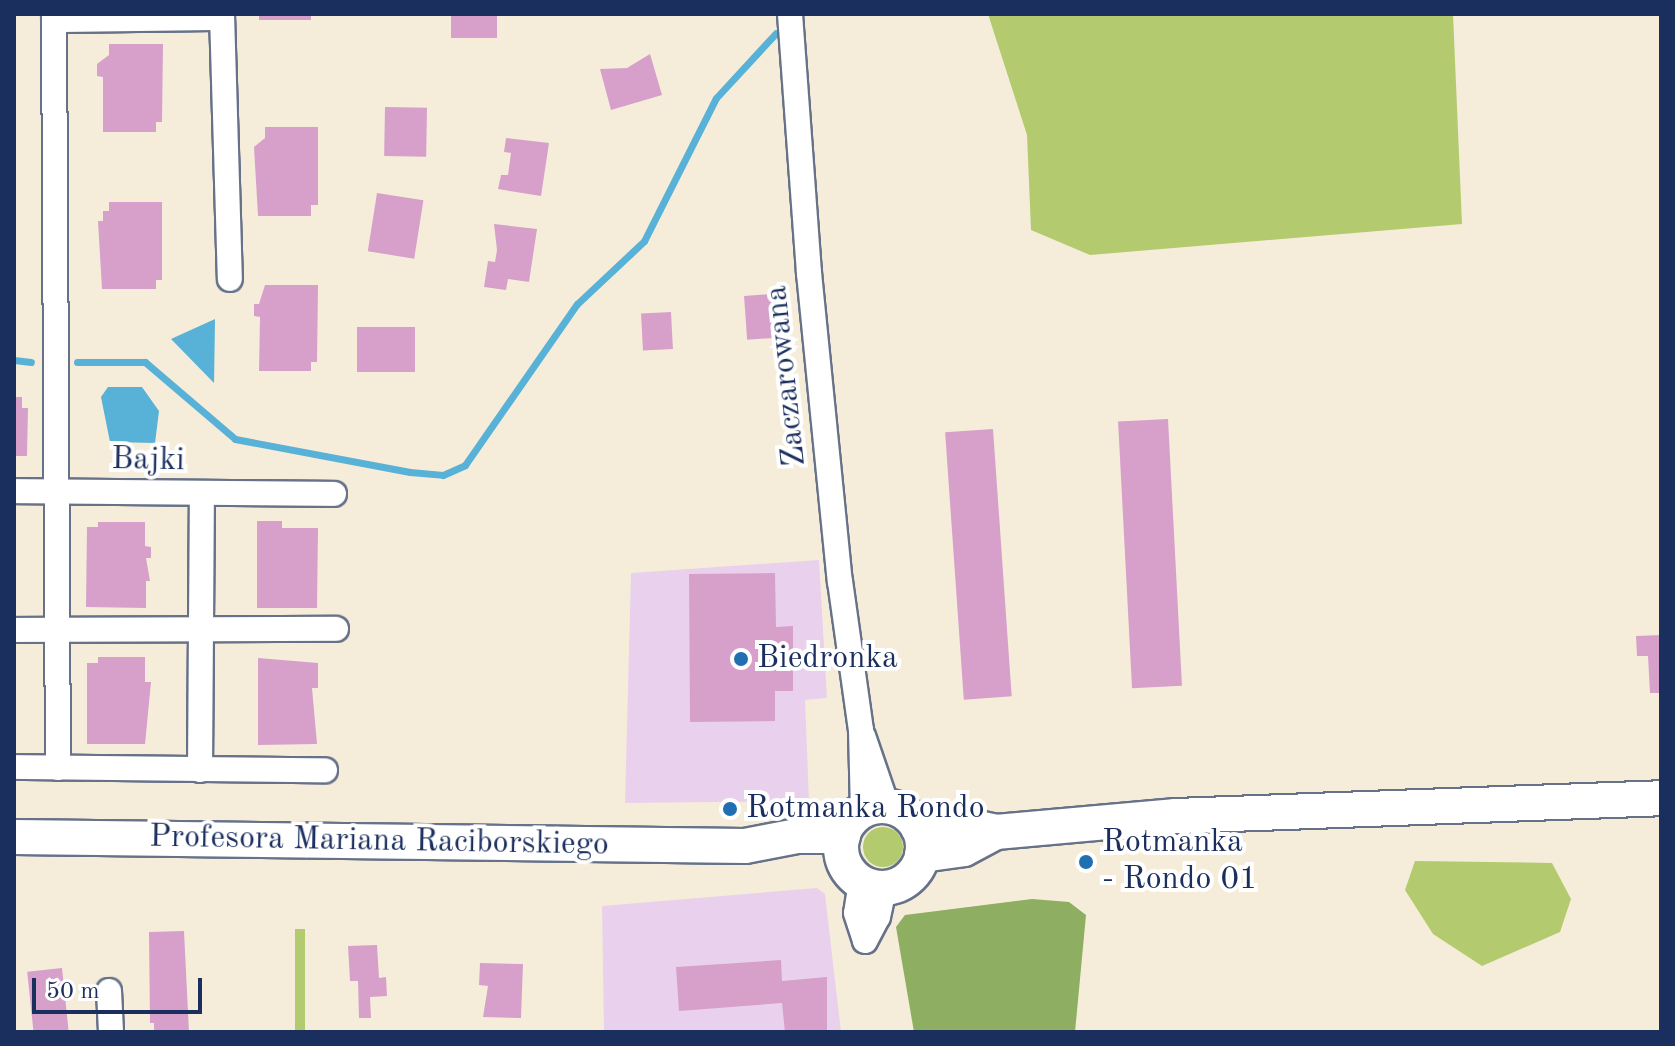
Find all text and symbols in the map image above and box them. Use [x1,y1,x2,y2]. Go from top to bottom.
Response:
street label: Zaczarowana [758,284,816,468]
street label: Bajki [111,441,185,481]
place label: Biedronka [757,640,898,678]
marker: Biedronka [732,650,750,668]
place label: Rotmanka Rondo [746,790,985,828]
marker: Rotmanka Rondo [721,800,739,818]
street label: Profesora Mariana Raciborskiego [149,819,609,865]
place label: Rotmanka - Rondo 01 [1102,825,1258,900]
marker: Rotmanka - Rondo 01 [1077,853,1095,871]
scale bar [36,962,206,1012]
text: 50 m [46,980,100,1004]

